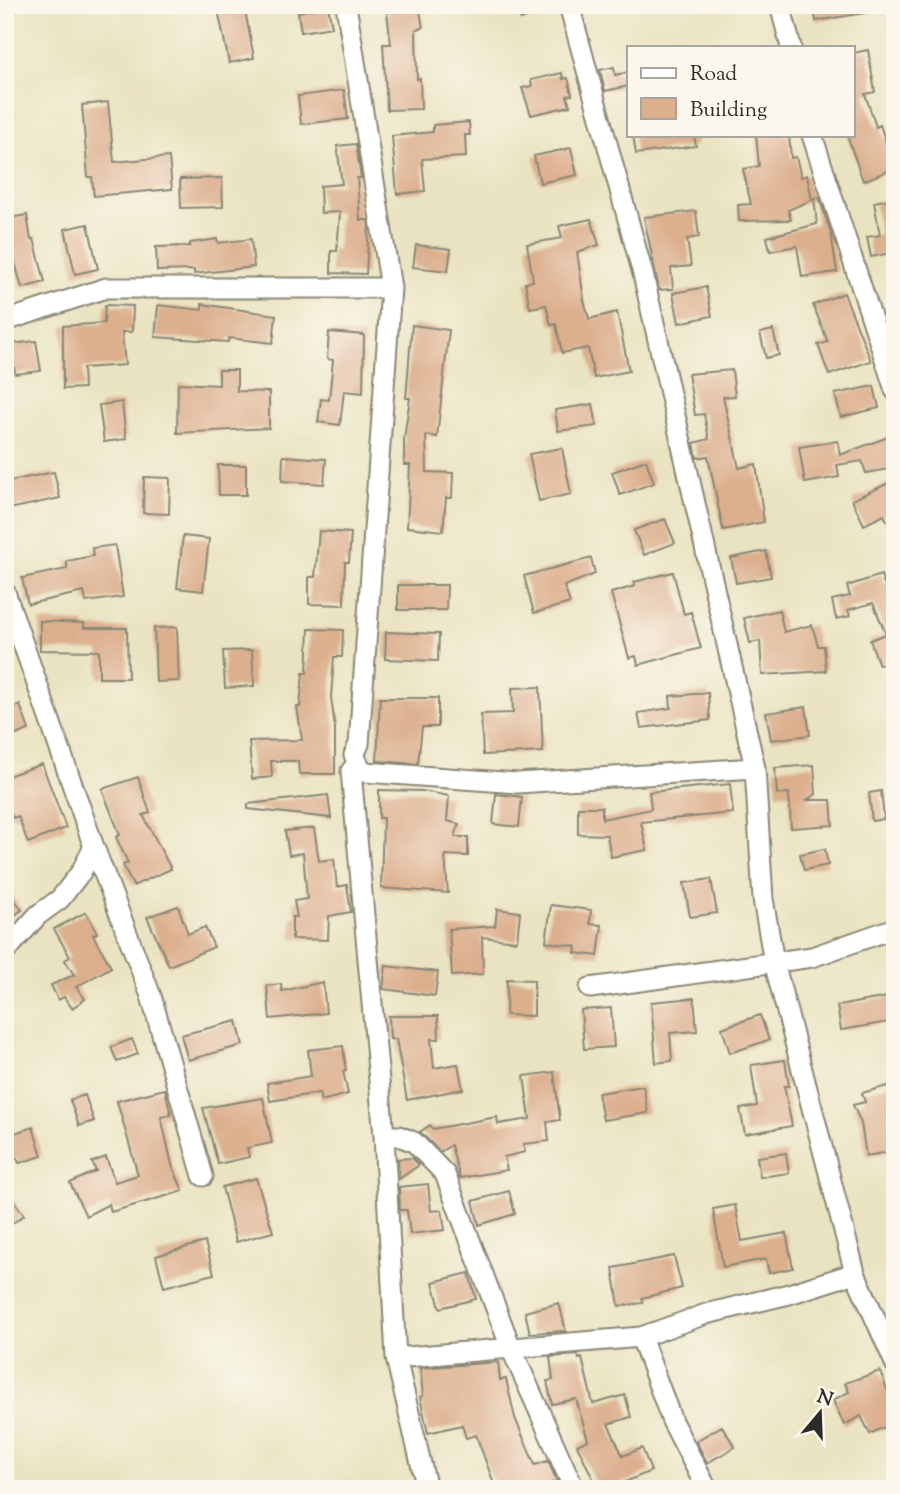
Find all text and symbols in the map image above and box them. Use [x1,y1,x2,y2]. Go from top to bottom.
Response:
legend [627,46,855,136]
text: Road [690,60,737,90]
text: Building [690,96,767,126]
north arrow [785,1378,855,1448]
text: N [813,1384,836,1415]

